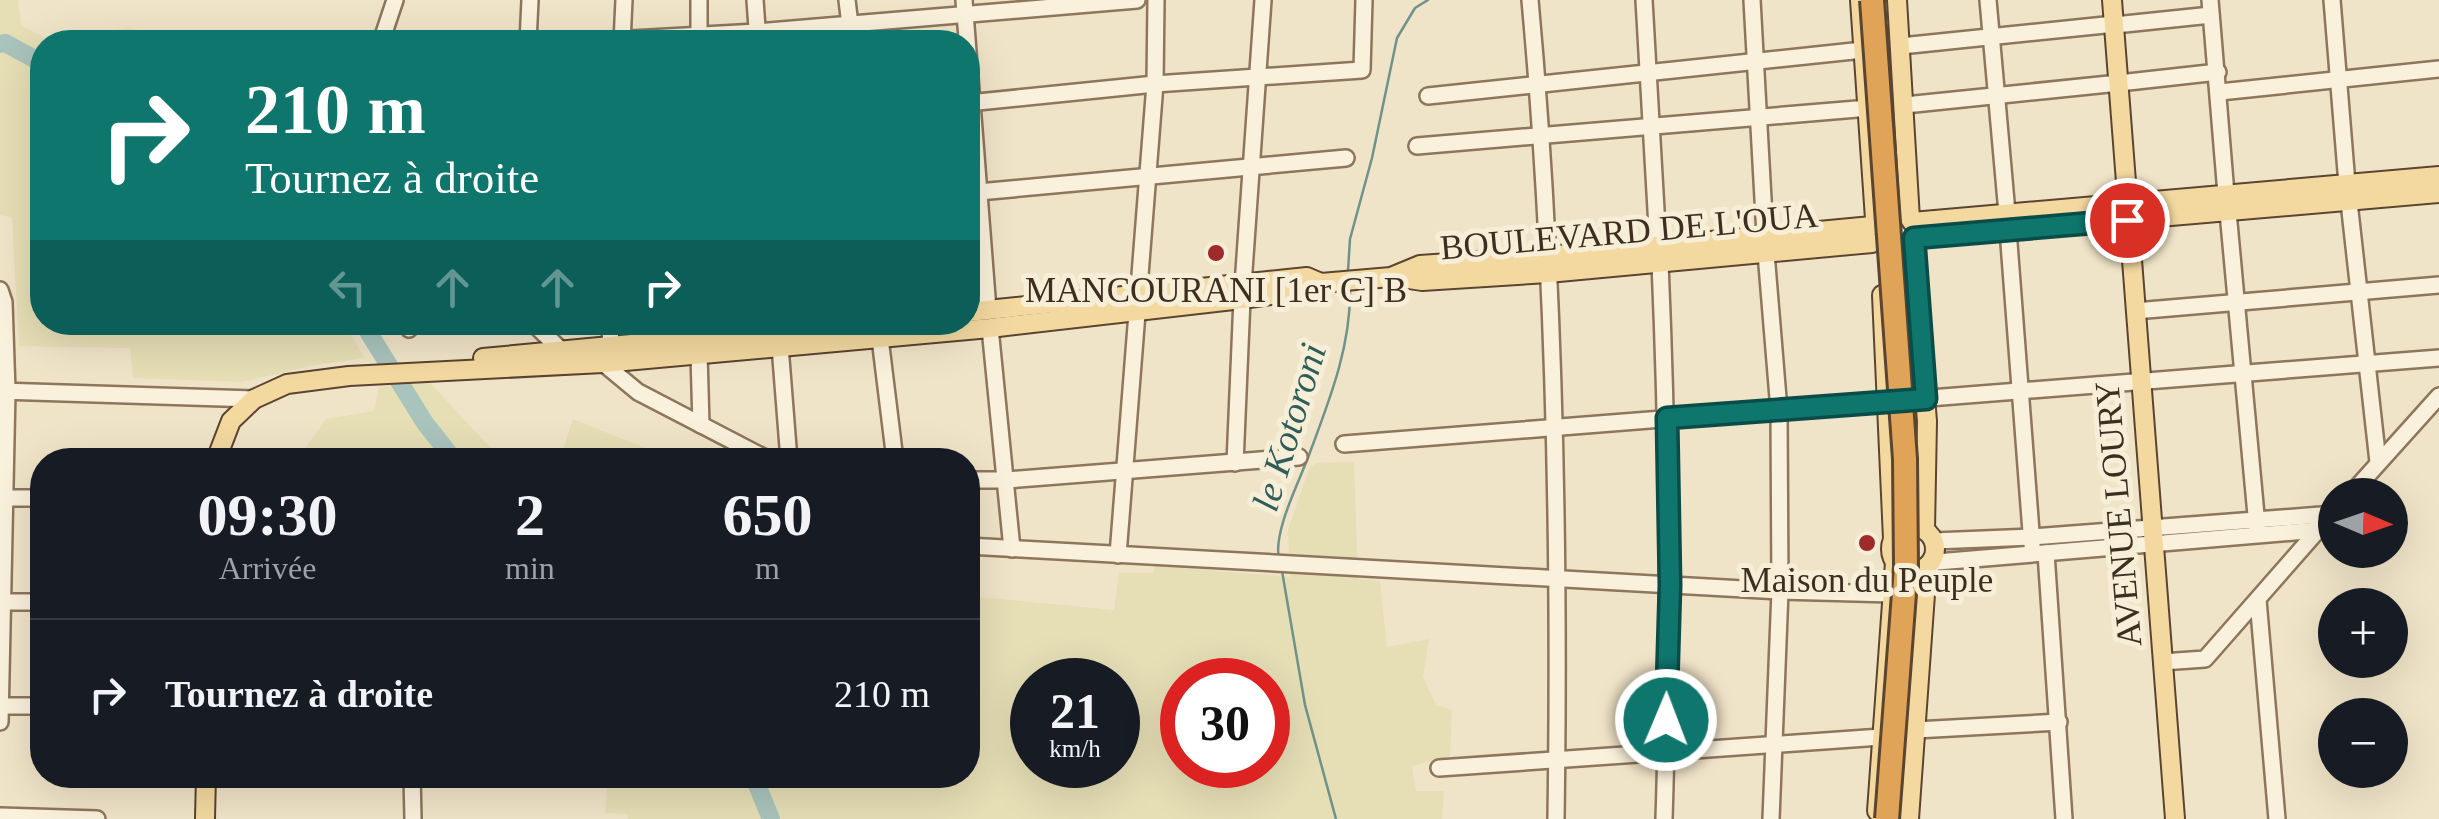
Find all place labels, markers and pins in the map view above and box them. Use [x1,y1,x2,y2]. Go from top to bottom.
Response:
pin [2085,178,2170,263]
marker: MANCOURANI [1er C] B [1205,242,1227,264]
place label: MANCOURANI [1er C] B [1025,271,1407,310]
marker: Maison du Peuple [1856,532,1878,554]
place label: Maison du Peuple [1741,561,1993,600]

